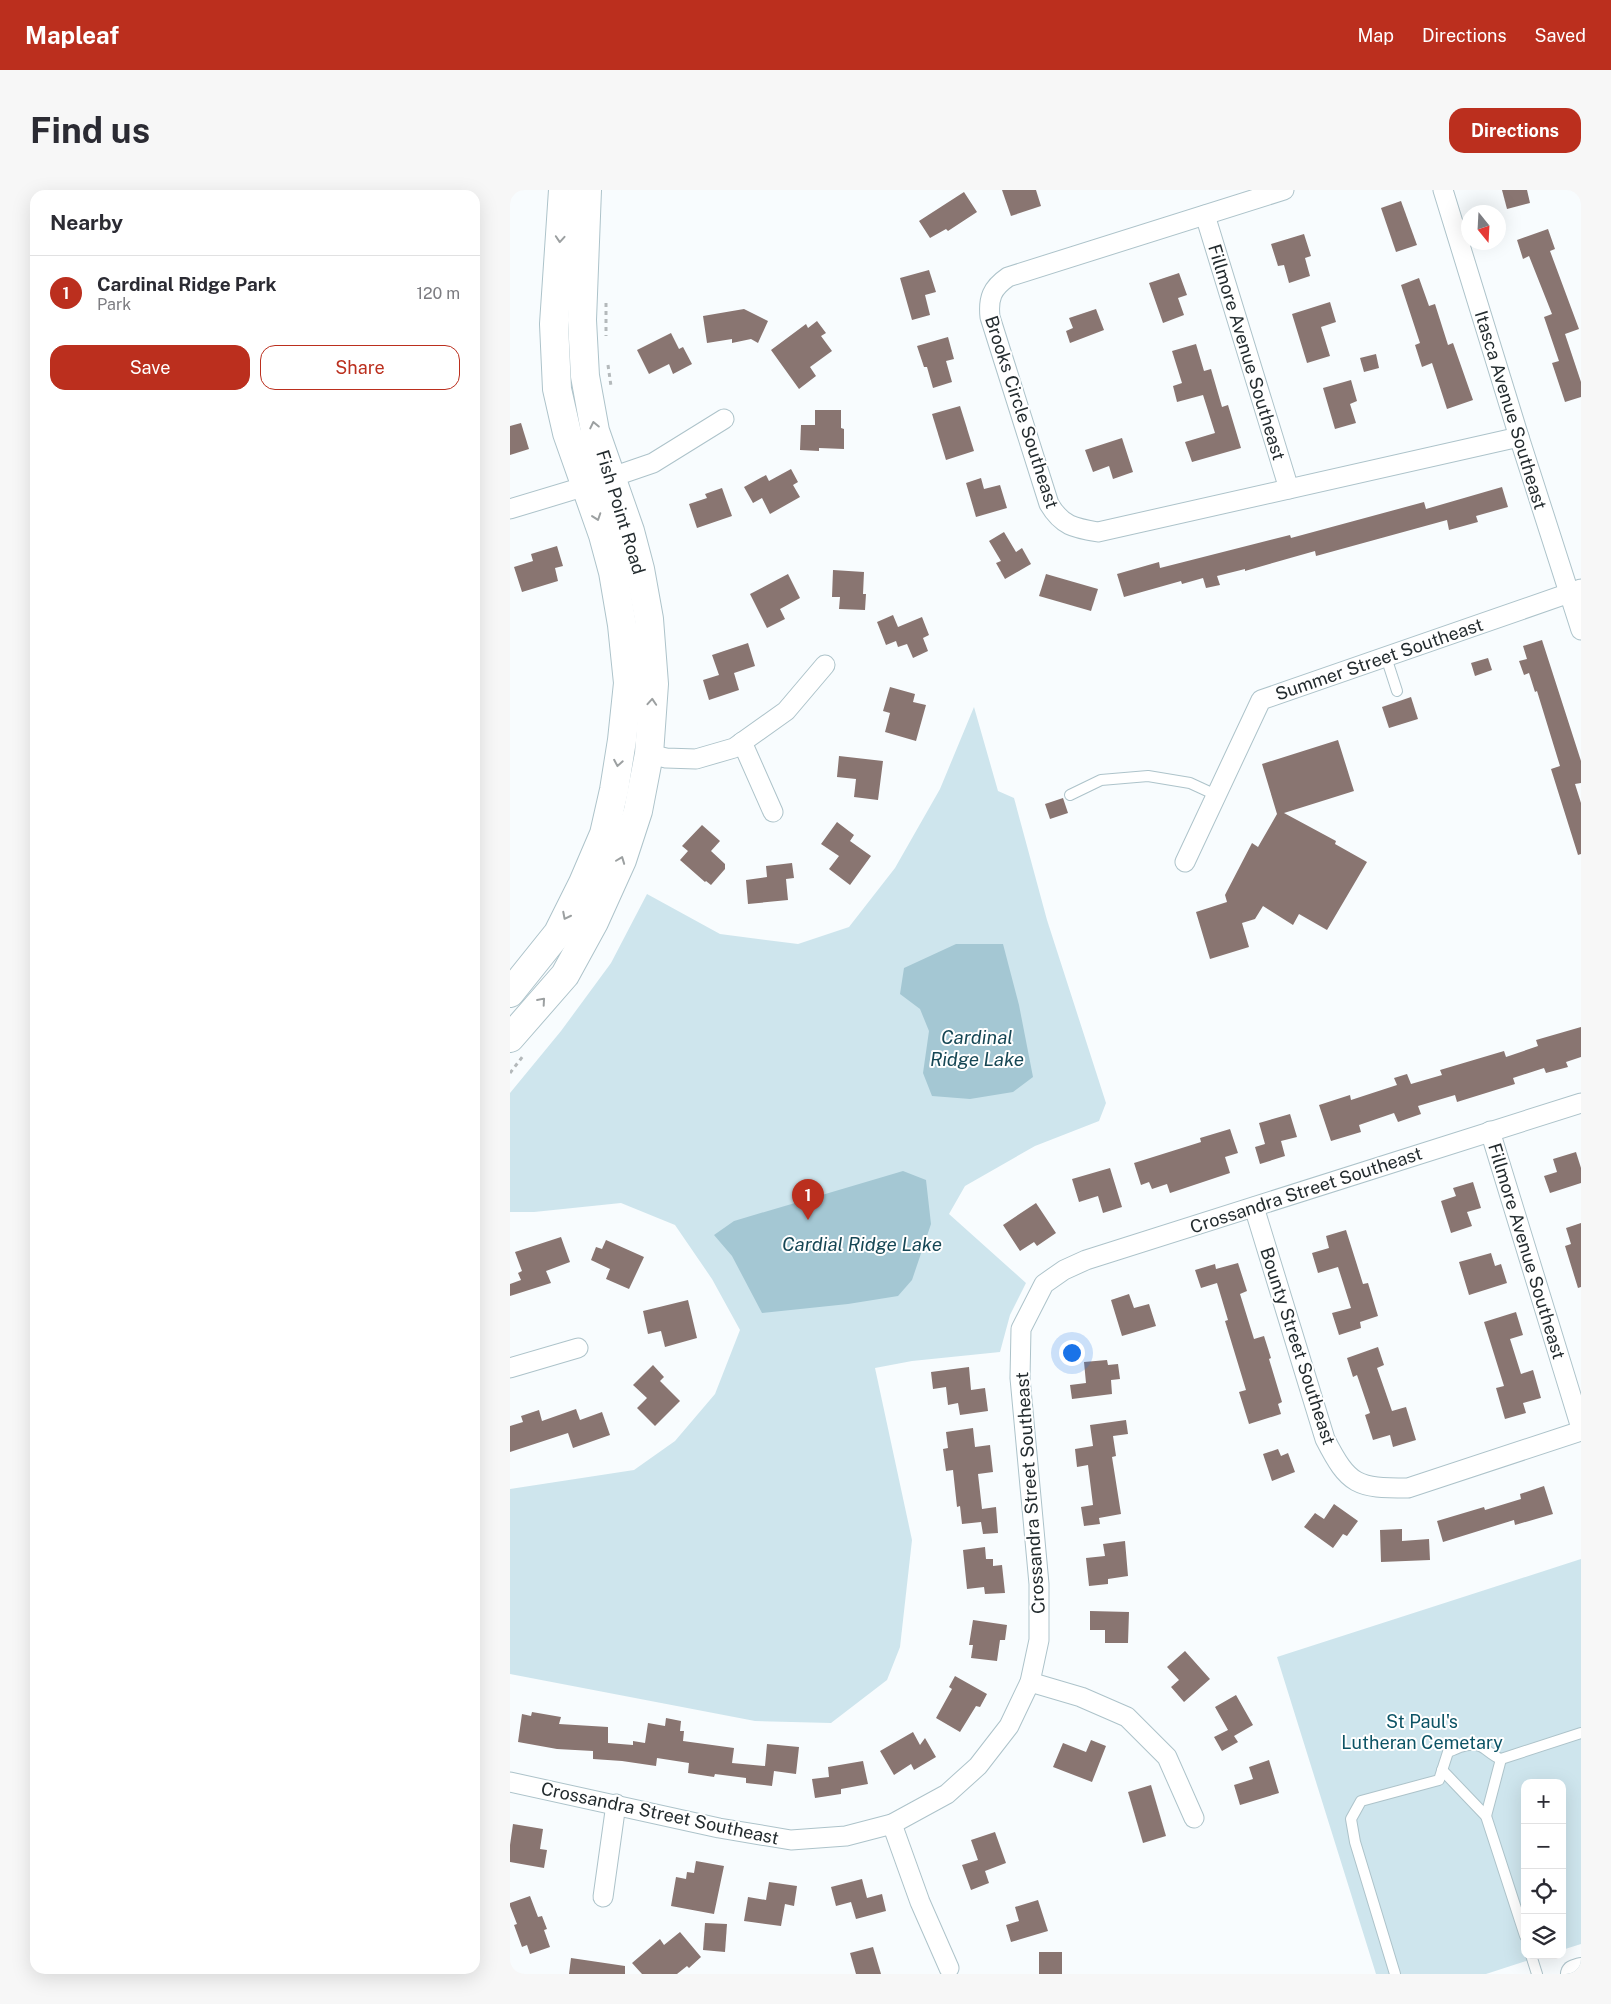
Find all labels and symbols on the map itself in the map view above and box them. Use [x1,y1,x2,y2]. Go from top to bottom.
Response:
north arrow [1461,205,1506,250]
one-way arrow [555,235,566,243]
street label: Fillmore Avenue Southeast [1204,241,1290,463]
street label: Itasca Avenue Southeast [1471,308,1551,512]
street label: Brooks Circle Southeast [981,313,1063,511]
one-way arrow [589,421,600,429]
street label: Fish Point Road [592,447,650,577]
one-way arrow [591,513,601,521]
street label: Summer Street Southeast [1272,614,1486,704]
one-way arrow [647,697,658,705]
one-way arrow [614,759,624,768]
one-way arrow [615,856,625,865]
one-way arrow [562,911,572,920]
one-way arrow [536,997,545,1006]
water label: Cardinal Ridge Lake [930,1026,1024,1070]
street label: Fillmore Avenue Southeast [1484,1140,1570,1362]
street label: Crossandra Street Southeast [1187,1143,1425,1237]
pin: 1 [792,1179,824,1220]
water label: Cardial Ridge Lake [782,1233,942,1255]
street label: Bounty Street Southeast [1256,1244,1340,1448]
your location [1059,1340,1085,1366]
street label: Crossandra Street Southeast [1011,1371,1049,1615]
park label: St Paul's Lutheran Cemetary [1341,1711,1503,1753]
street label: Crossandra Street Southeast [539,1777,781,1849]

